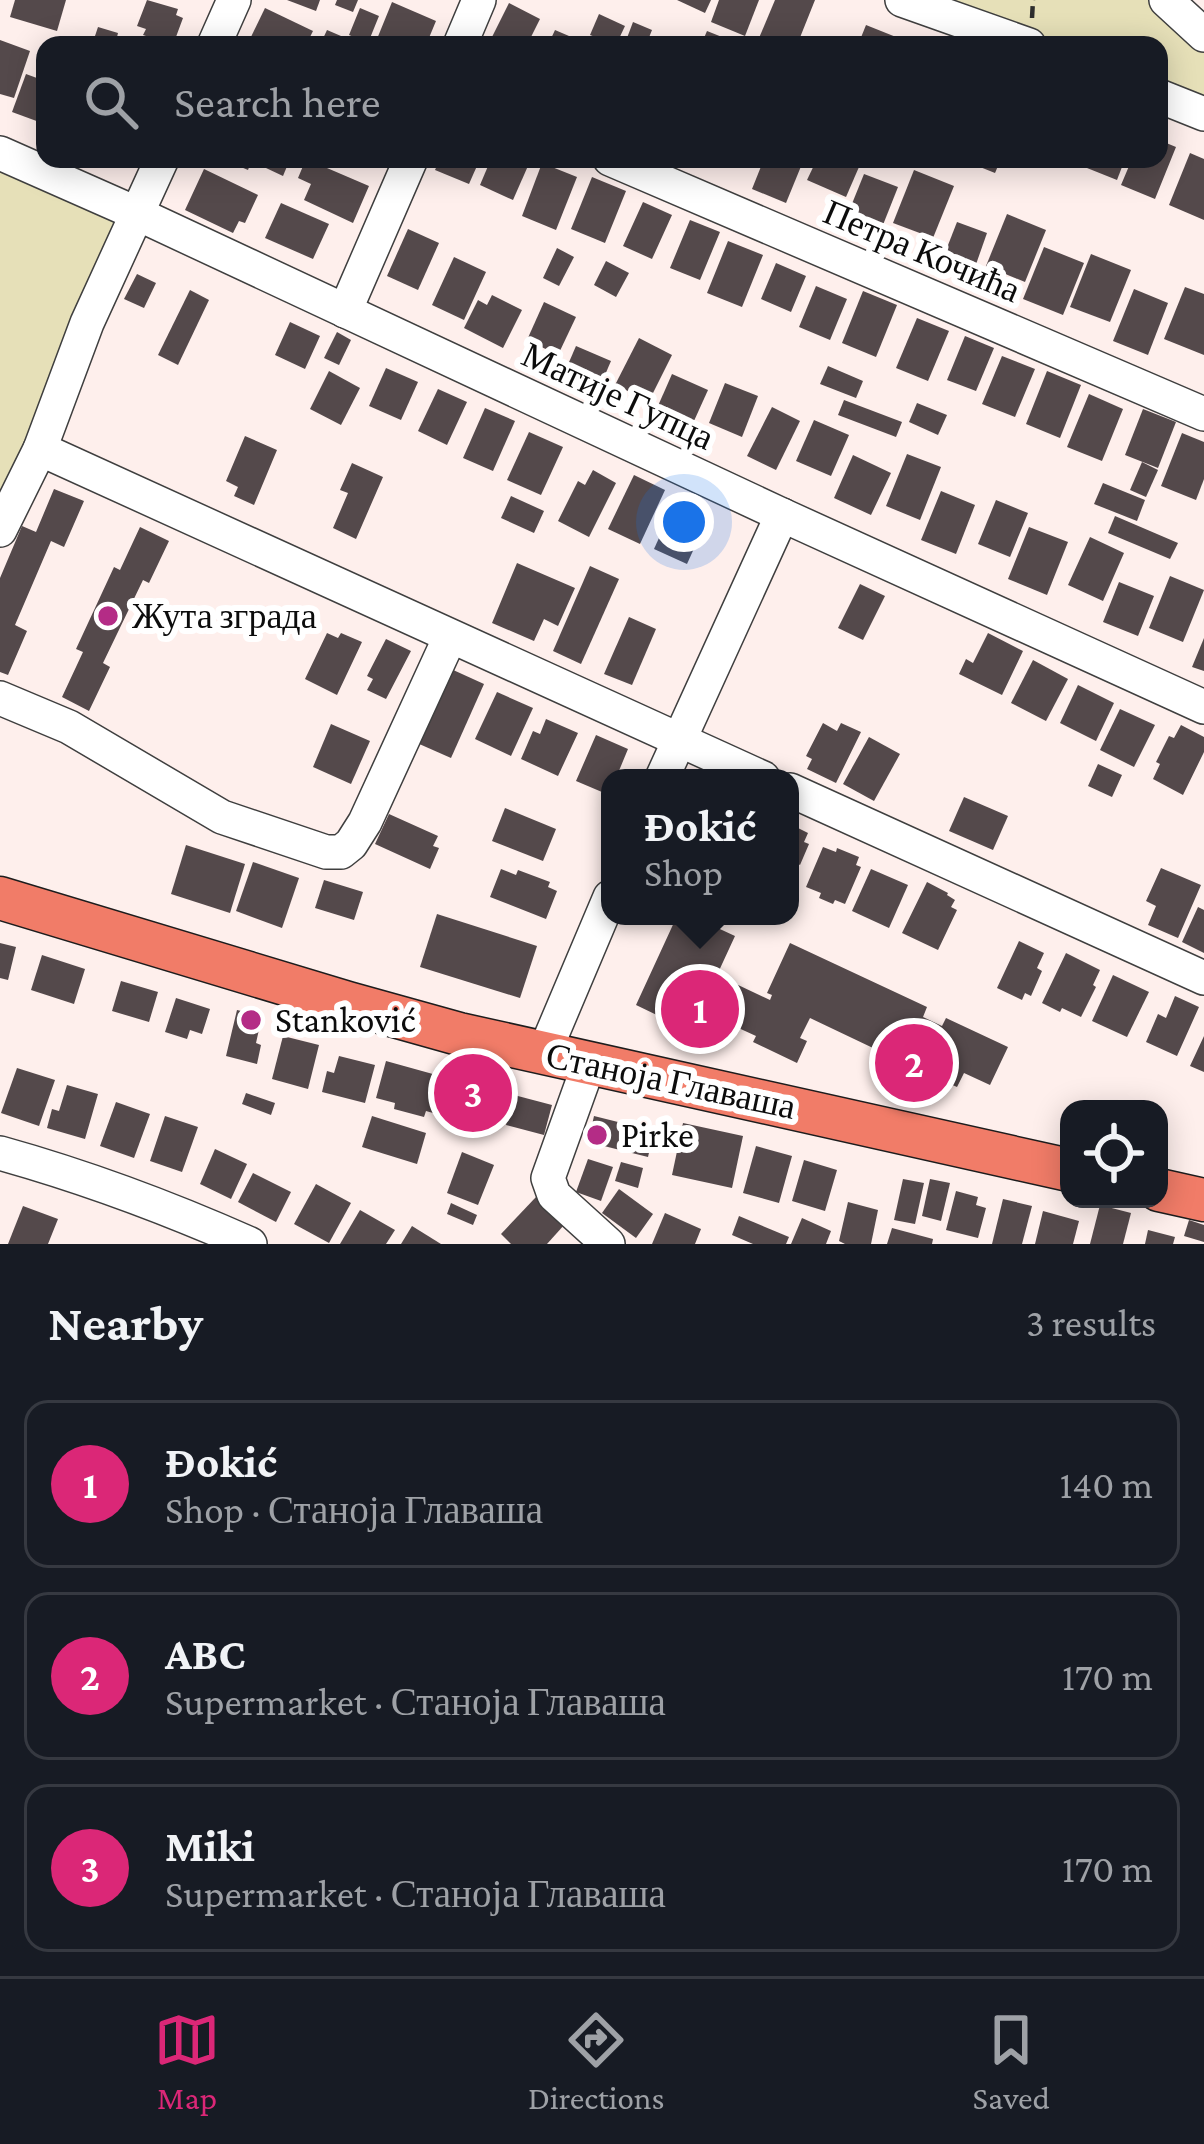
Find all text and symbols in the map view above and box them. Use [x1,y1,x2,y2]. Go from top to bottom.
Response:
search box [36,36,1168,168]
icon: search [78,69,144,135]
text: Search here [174,77,381,127]
street label: Петра Кочића [818,192,1026,310]
street label: Матије Гупца [516,334,720,458]
your location [654,492,714,552]
place label: Жута зграда [132,596,317,636]
marker: Жута зграда [95,603,121,629]
popup [601,769,799,925]
text: Đokić [644,801,756,851]
text: Shop [644,851,723,894]
pin: 1 [661,964,739,1054]
place label: Stanković [275,1000,415,1040]
marker: Stanković [238,1007,264,1033]
pin: 2 [875,1018,953,1108]
street label: Станоја Главаша [543,1035,799,1127]
pin: 3 [434,1048,512,1138]
map controls [1060,1100,1168,1208]
button: locate [1060,1100,1168,1208]
place label: Pirke [621,1115,694,1155]
marker: Pirke [584,1122,610,1148]
text: Nearby [48,1294,203,1351]
text: 3 results [1026,1301,1156,1344]
text: Đokić [165,1437,277,1487]
text: 1 [83,1463,97,1506]
text: 140 m [1059,1463,1153,1506]
text: Shop · Станоја Главаша [165,1488,543,1531]
text: ABC [165,1629,246,1679]
text: 2 [80,1655,100,1698]
text: 170 m [1062,1655,1153,1698]
text: Supermarket · Станоја Главаша [165,1680,666,1723]
text: Miki [165,1821,255,1871]
text: 3 [80,1847,100,1890]
text: 170 m [1062,1847,1153,1890]
text: Supermarket · Станоја Главаша [165,1872,666,1915]
tab: Map [154,2007,220,2116]
tab: Directions [528,2007,665,2116]
tab: Saved [973,2007,1050,2116]

